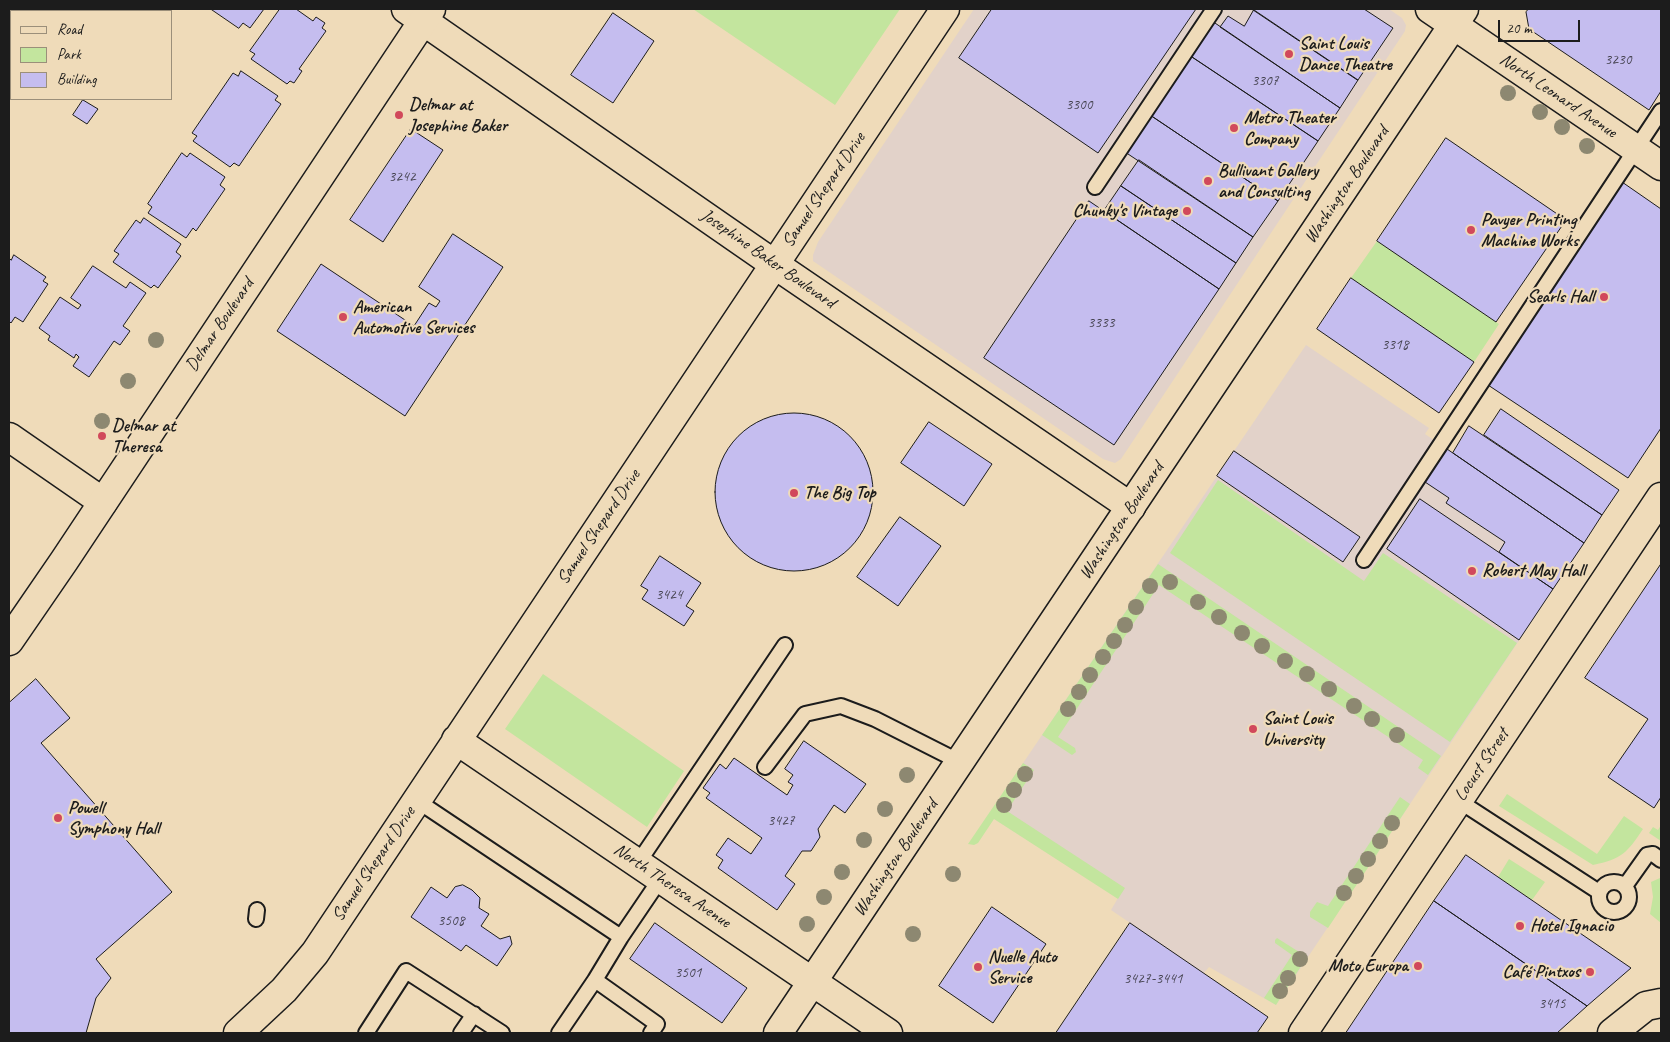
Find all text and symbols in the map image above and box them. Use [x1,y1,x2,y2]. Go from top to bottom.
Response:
legend [10,10,172,100]
scale bar [1500,10,1582,42]
text: 20 m [1506,19,1532,38]
text: Road [57,20,82,39]
place label: Saint Louis Dance Theatre [1299,33,1392,76]
text: Park [57,45,81,64]
marker: Saint Louis Dance Theatre [1283,48,1295,60]
street label: North Leonard Avenue [1495,49,1621,143]
house number: 3230 [1605,51,1631,69]
text: Building [57,70,96,89]
house number: 3307 [1252,72,1278,90]
place label: Delmar at Josephine Baker [409,94,507,136]
house number: 3300 [1066,96,1092,114]
place label: Metro Theater Company [1244,107,1335,150]
marker: Delmar at Josephine Baker [393,109,405,121]
marker: Metro Theater Company [1228,122,1240,134]
street label: Washington Boulevard [1300,122,1394,248]
street label: Samuel Shepard Drive [778,128,870,252]
place label: Bullivant Gallery and Consulting [1218,160,1318,202]
house number: 3242 [389,168,415,186]
marker: Bullivant Gallery and Consulting [1202,175,1214,187]
place label: Chunky's Vintage [1073,200,1177,222]
street label: Josephine Baker Boulevard [697,204,839,314]
marker: Chunky's Vintage [1181,205,1193,217]
place label: Pavyer Printing Machine Works [1481,209,1578,252]
marker: Pavyer Printing Machine Works [1465,224,1477,236]
street label: Delmar Boulevard [181,274,259,376]
place label: Searls Hall [1527,286,1594,308]
marker: Searls Hall [1598,291,1610,303]
place label: American Automotive Services [353,296,474,338]
marker: American Automotive Services [337,311,349,323]
house number: 3333 [1088,314,1114,332]
house number: 3318 [1382,336,1408,354]
place label: Delmar at Theresa [112,415,175,458]
marker: Delmar at Theresa [96,430,108,442]
street label: Washington Boulevard [1075,458,1169,584]
street label: Samuel Shepard Drive [553,465,645,589]
place label: The Big Top [804,482,875,504]
marker: The Big Top [788,487,800,499]
place label: Robert May Hall [1482,560,1585,582]
marker: Robert May Hall [1466,565,1478,577]
house number: 3424 [656,586,682,604]
place label: Saint Louis University [1263,708,1333,751]
marker: Saint Louis University [1247,723,1259,735]
street label: Locust Street [1450,725,1514,805]
street label: Washington Boulevard [849,795,943,921]
place label: Powell Symphony Hall [68,797,159,840]
street label: Samuel Shepard Drive [328,802,420,926]
marker: Powell Symphony Hall [52,812,64,824]
house number: 3427 [768,812,794,830]
street label: North Theresa Avenue [609,839,735,933]
house number: 3508 [438,912,464,930]
place label: Hotel Ignacio [1530,915,1613,937]
marker: Hotel Ignacio [1514,920,1526,932]
place label: Nuelle Auto Service [988,946,1057,989]
place label: Moto Europa [1328,955,1408,977]
marker: Moto Europa [1412,960,1424,972]
marker: Nuelle Auto Service [972,961,984,973]
place label: Café Pintxos [1502,961,1580,983]
house number: 3501 [675,964,701,982]
marker: Café Pintxos [1584,966,1596,978]
house number: 3427-3441 [1124,970,1182,988]
house number: 3415 [1539,995,1565,1013]

